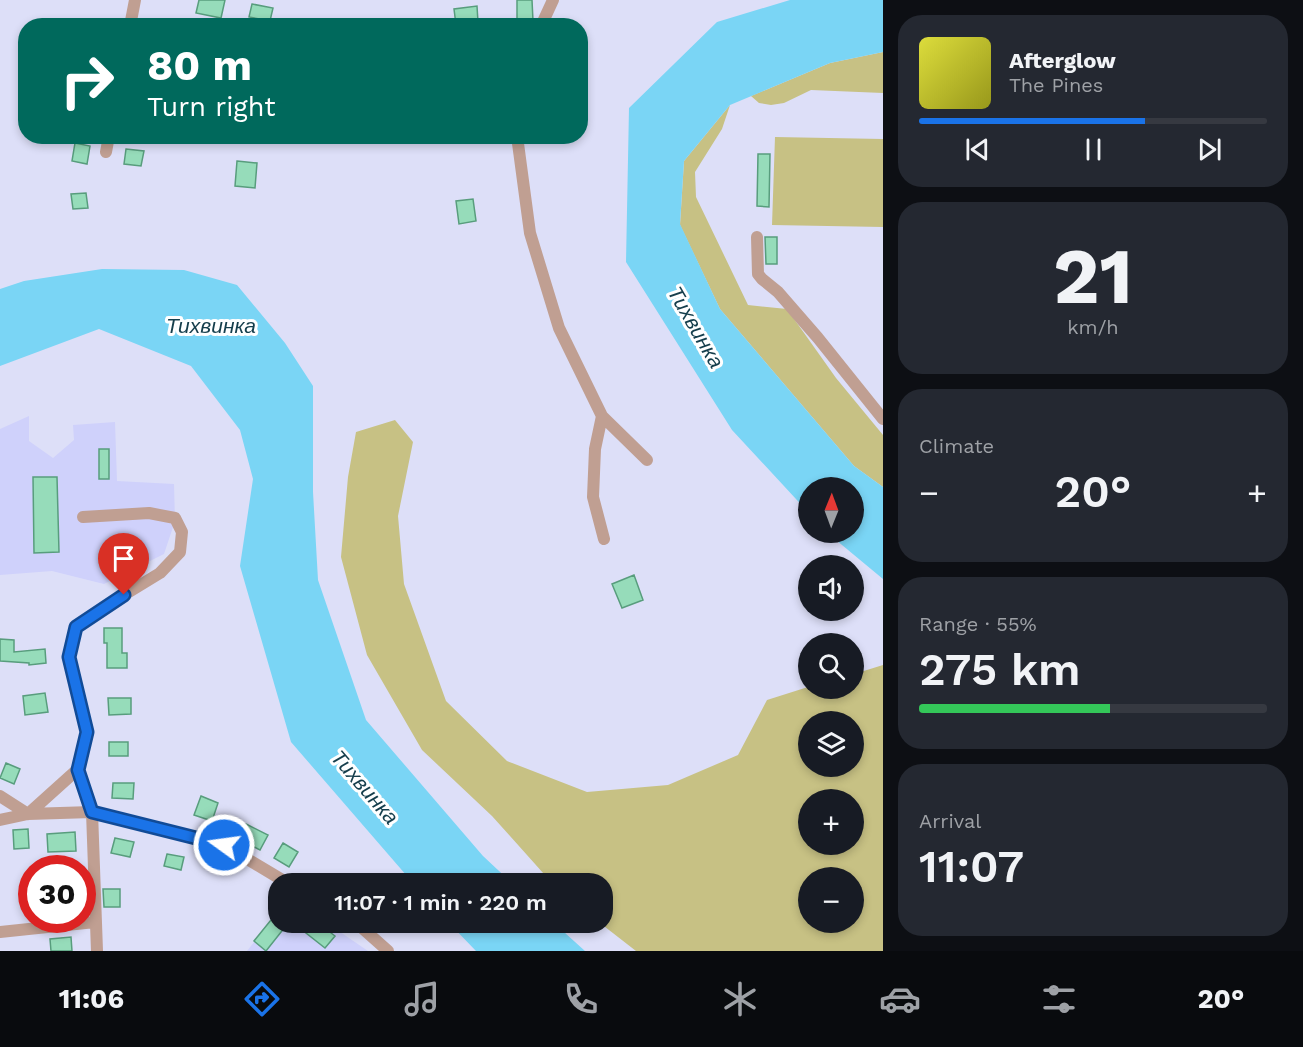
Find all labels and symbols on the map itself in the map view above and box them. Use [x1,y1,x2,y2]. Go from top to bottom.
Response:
water label: Тихвинка [663,282,729,372]
water label: Тихвинка [166,313,256,338]
north arrow [798,477,864,543]
pin [98,533,149,595]
water label: Тихвинка [326,745,404,829]
position arrow [192,813,256,877]
speed limit sign: 30 [18,855,96,933]

